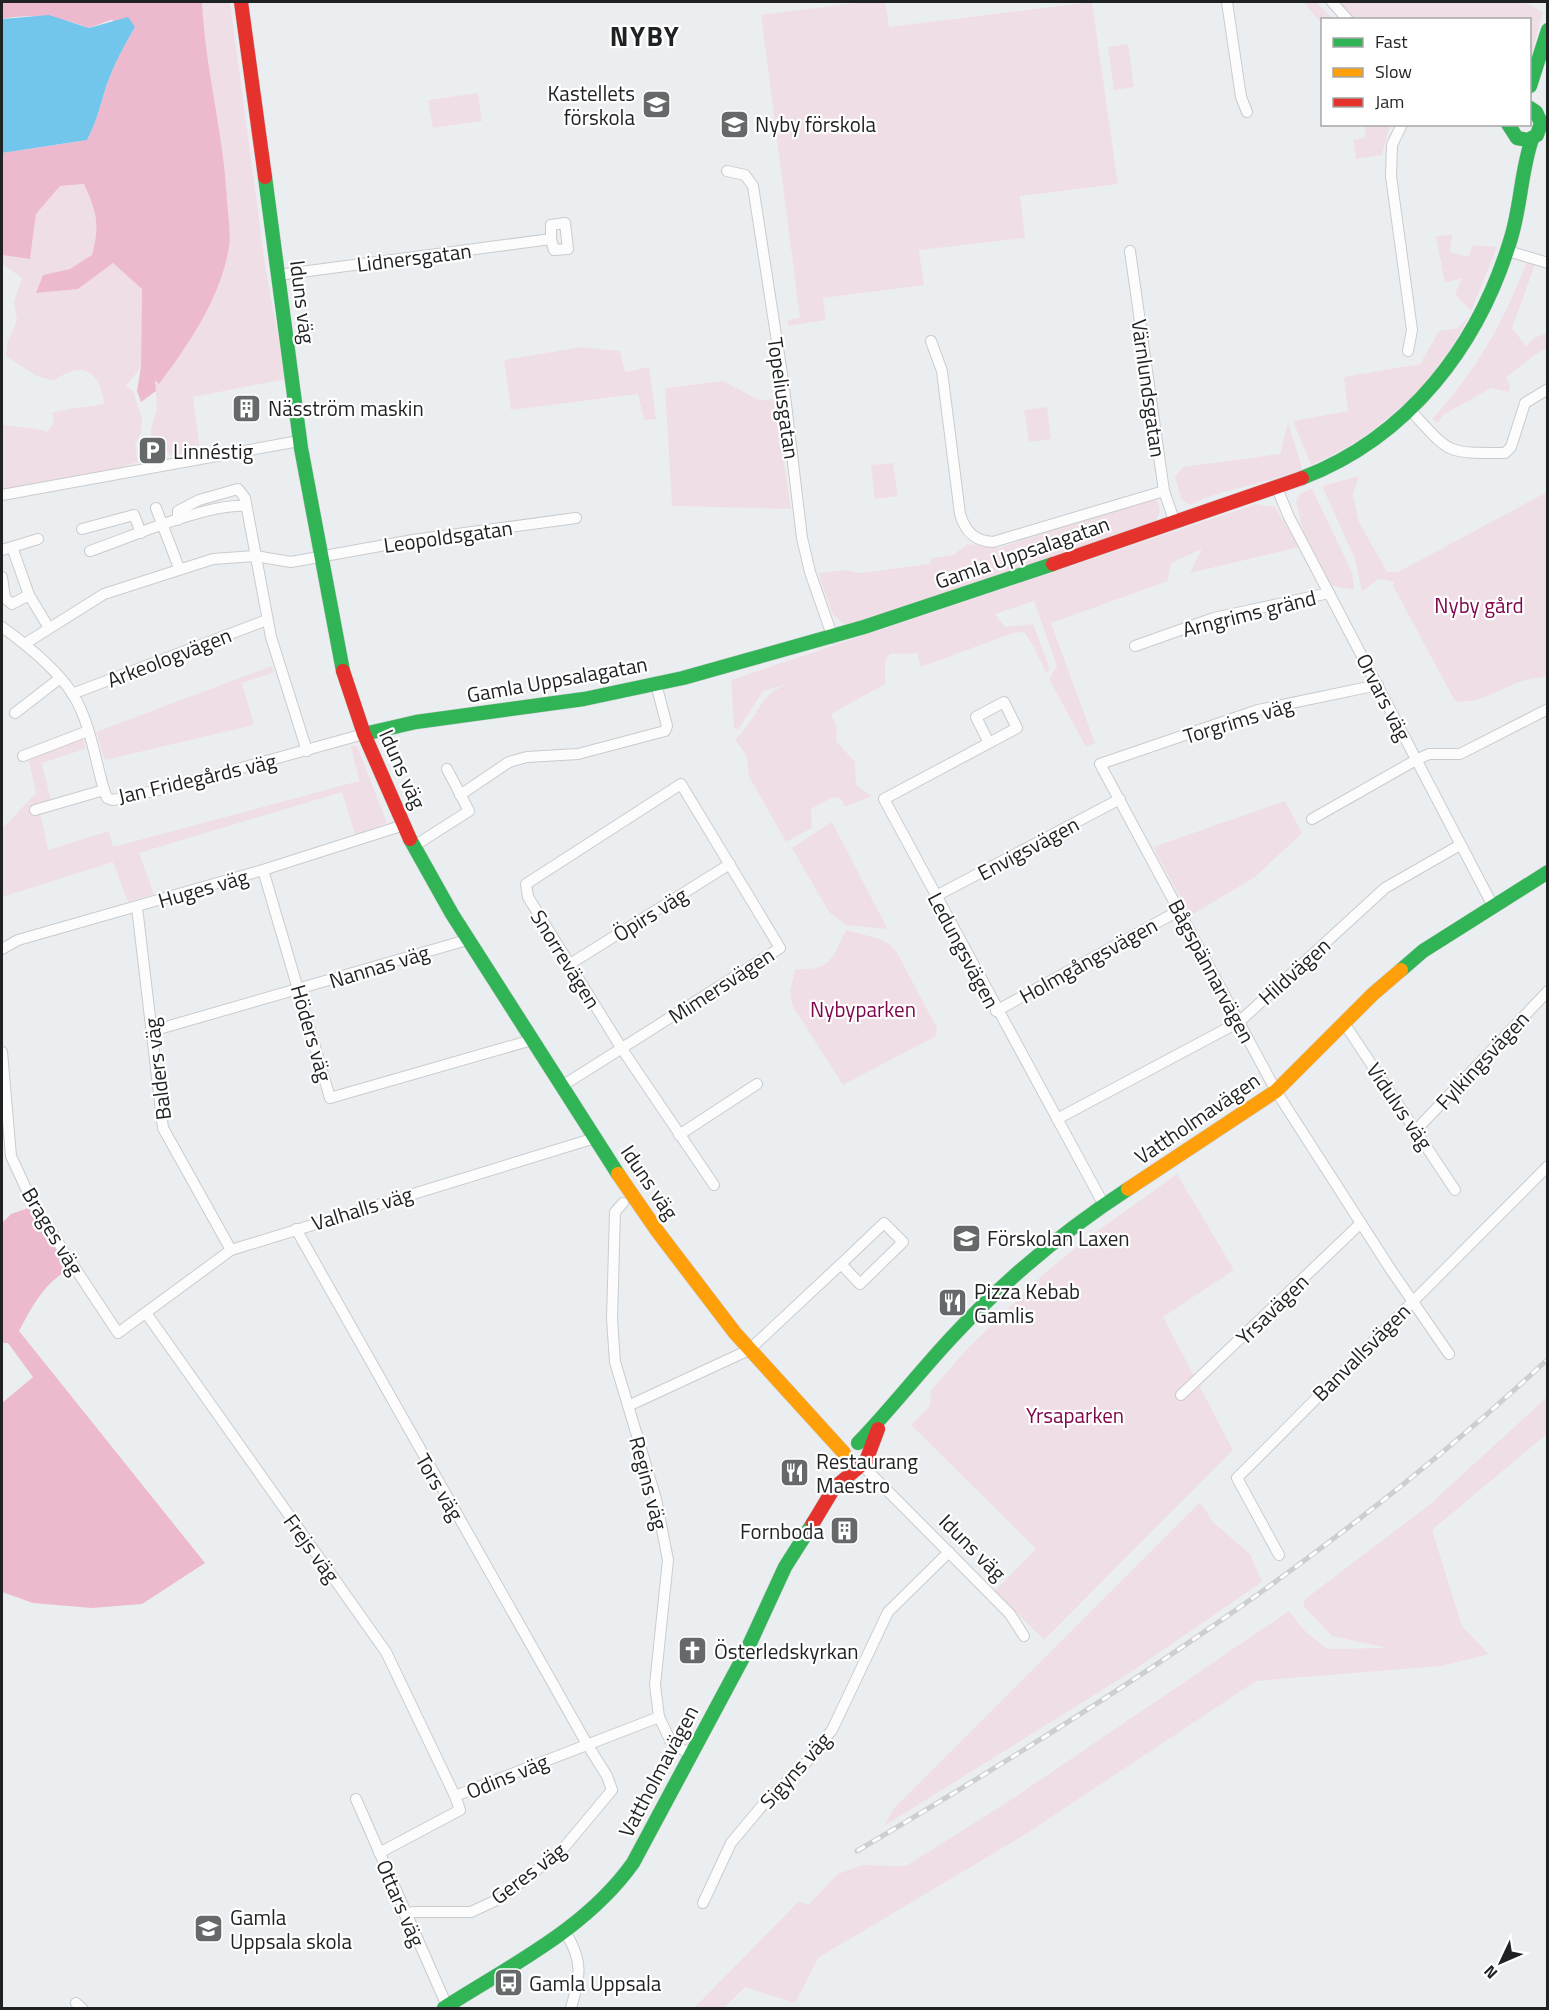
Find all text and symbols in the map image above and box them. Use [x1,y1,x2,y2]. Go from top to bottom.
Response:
district label: NYBY [610,15,680,56]
legend [1321,18,1531,126]
text: Fast [1375,28,1408,55]
text: Slow [1375,58,1412,85]
place label: Kastellets förskola [547,77,635,133]
text: Jam [1375,88,1404,115]
school or university icon: Kastellets förskola [640,89,672,121]
school or university icon: Nyby förskola [718,108,750,140]
place label: Nyby förskola [755,108,877,140]
street label: Lidnersgatan [355,234,473,280]
street label: Iduns väg [282,258,324,346]
street label: Värnlundsgatan [1123,317,1175,459]
street label: Topeliusgatan [760,335,808,461]
building icon: Näsström maskin [231,392,263,424]
place label: Näsström maskin [268,392,424,424]
parking icon: Linnéstig [136,435,168,467]
place label: Linnéstig [173,435,254,467]
street label: Gamla Uppsalagatan [930,507,1114,597]
street label: Leopoldsgatan [381,511,515,561]
street label: Arngrims gränd [1179,581,1319,645]
park label: Nyby gård [1434,589,1524,621]
street label: Arkeologvägen [102,619,236,695]
street label: Gamla Uppsalagatan [464,647,650,711]
street label: Orvars väg [1348,648,1420,747]
street label: Torgrims väg [1179,688,1297,752]
street label: Iduns väg [371,724,435,814]
street label: Jan Fridegårds väg [115,744,280,812]
street label: Envigsvägen [971,808,1085,888]
street label: Huges väg [154,860,252,916]
street label: Öpirs väg [607,878,694,949]
street label: Ledungsvägen [920,886,1008,1014]
street label: Bågspännarvägen [1161,893,1263,1049]
street label: Snorrevägen [523,903,609,1015]
street label: Holmgångsvägen [1013,909,1163,1011]
street label: Hildvägen [1251,930,1337,1012]
street label: Nannas väg [325,936,433,996]
street label: Mimersvägen [662,939,780,1031]
street label: Höders väg [283,981,341,1086]
park label: Nybyparken [810,993,916,1025]
street label: Fylkingsvägen [1428,1003,1536,1117]
street label: Balders väg [135,1016,179,1122]
street label: Vidulvs väg [1359,1056,1441,1156]
street label: Vattholmavägen [1128,1064,1266,1172]
street label: Iduns väg [613,1138,687,1226]
street label: Valhalls väg [308,1177,417,1239]
street label: Brages väg [14,1181,92,1281]
school or university icon: Förskolan Laxen [950,1222,982,1254]
place label: Förskolan Laxen [987,1222,1130,1254]
street label: Yrsavägen [1228,1266,1316,1352]
place label: Pizza Kebab Gamlis [974,1275,1080,1331]
restaurant icon: Pizza Kebab Gamlis [937,1287,969,1319]
street label: Banvallsvägen [1305,1296,1417,1408]
park label: Yrsaparken [1026,1399,1124,1431]
street label: Regins väg [621,1433,677,1534]
place label: Restaurang Maestro [816,1445,918,1501]
street label: Tors väg [408,1447,472,1527]
restaurant icon: Restaurang Maestro [779,1457,811,1489]
street label: Iduns väg [932,1506,1014,1588]
street label: Frejs väg [276,1507,348,1589]
place label: Fornboda [740,1515,824,1547]
building icon: Fornboda [829,1515,861,1547]
church icon: Österledskyrkan [677,1635,709,1667]
place label: Österledskyrkan [714,1635,858,1667]
street label: Vattholmavägen [610,1699,706,1843]
street label: Sigyns väg [752,1724,838,1816]
street label: Odins väg [461,1745,553,1807]
street label: Geres väg [484,1834,572,1912]
street label: Ottars väg [368,1854,434,1952]
place label: Gamla Uppsala skola [230,1901,352,1957]
school or university icon: Gamla Uppsala skola [193,1913,225,1945]
north arrow [1471,1932,1531,1992]
text: N [1478,1960,1503,1985]
bus stop icon: Gamla Uppsala [492,1967,524,1999]
place label: Gamla Uppsala [529,1967,662,1999]

